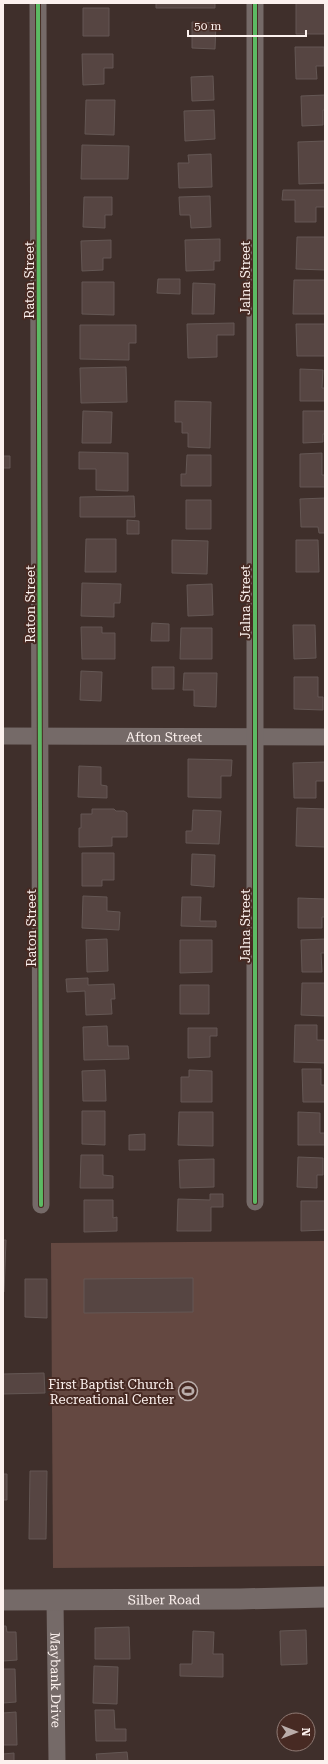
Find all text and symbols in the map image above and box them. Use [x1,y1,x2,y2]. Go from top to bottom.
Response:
scale bar [188,12,306,38]
text: 50 m [194,19,221,33]
street label: Raton Street [22,241,37,319]
street label: Jalna Street [238,241,253,315]
street label: Raton Street [23,565,38,643]
street label: Jalna Street [238,565,253,639]
street label: Afton Street [126,729,202,745]
street label: Raton Street [24,889,39,967]
street label: Jalna Street [238,889,253,963]
place label: First Baptist Church Recreational Center [48,1377,175,1407]
sports icon: First Baptist Church Recreational Center [177,1380,199,1402]
street label: Silber Road [128,1592,201,1607]
street label: Maybank Drive [47,1632,64,1728]
north arrow [276,1712,316,1752]
text: N [299,1728,312,1737]

